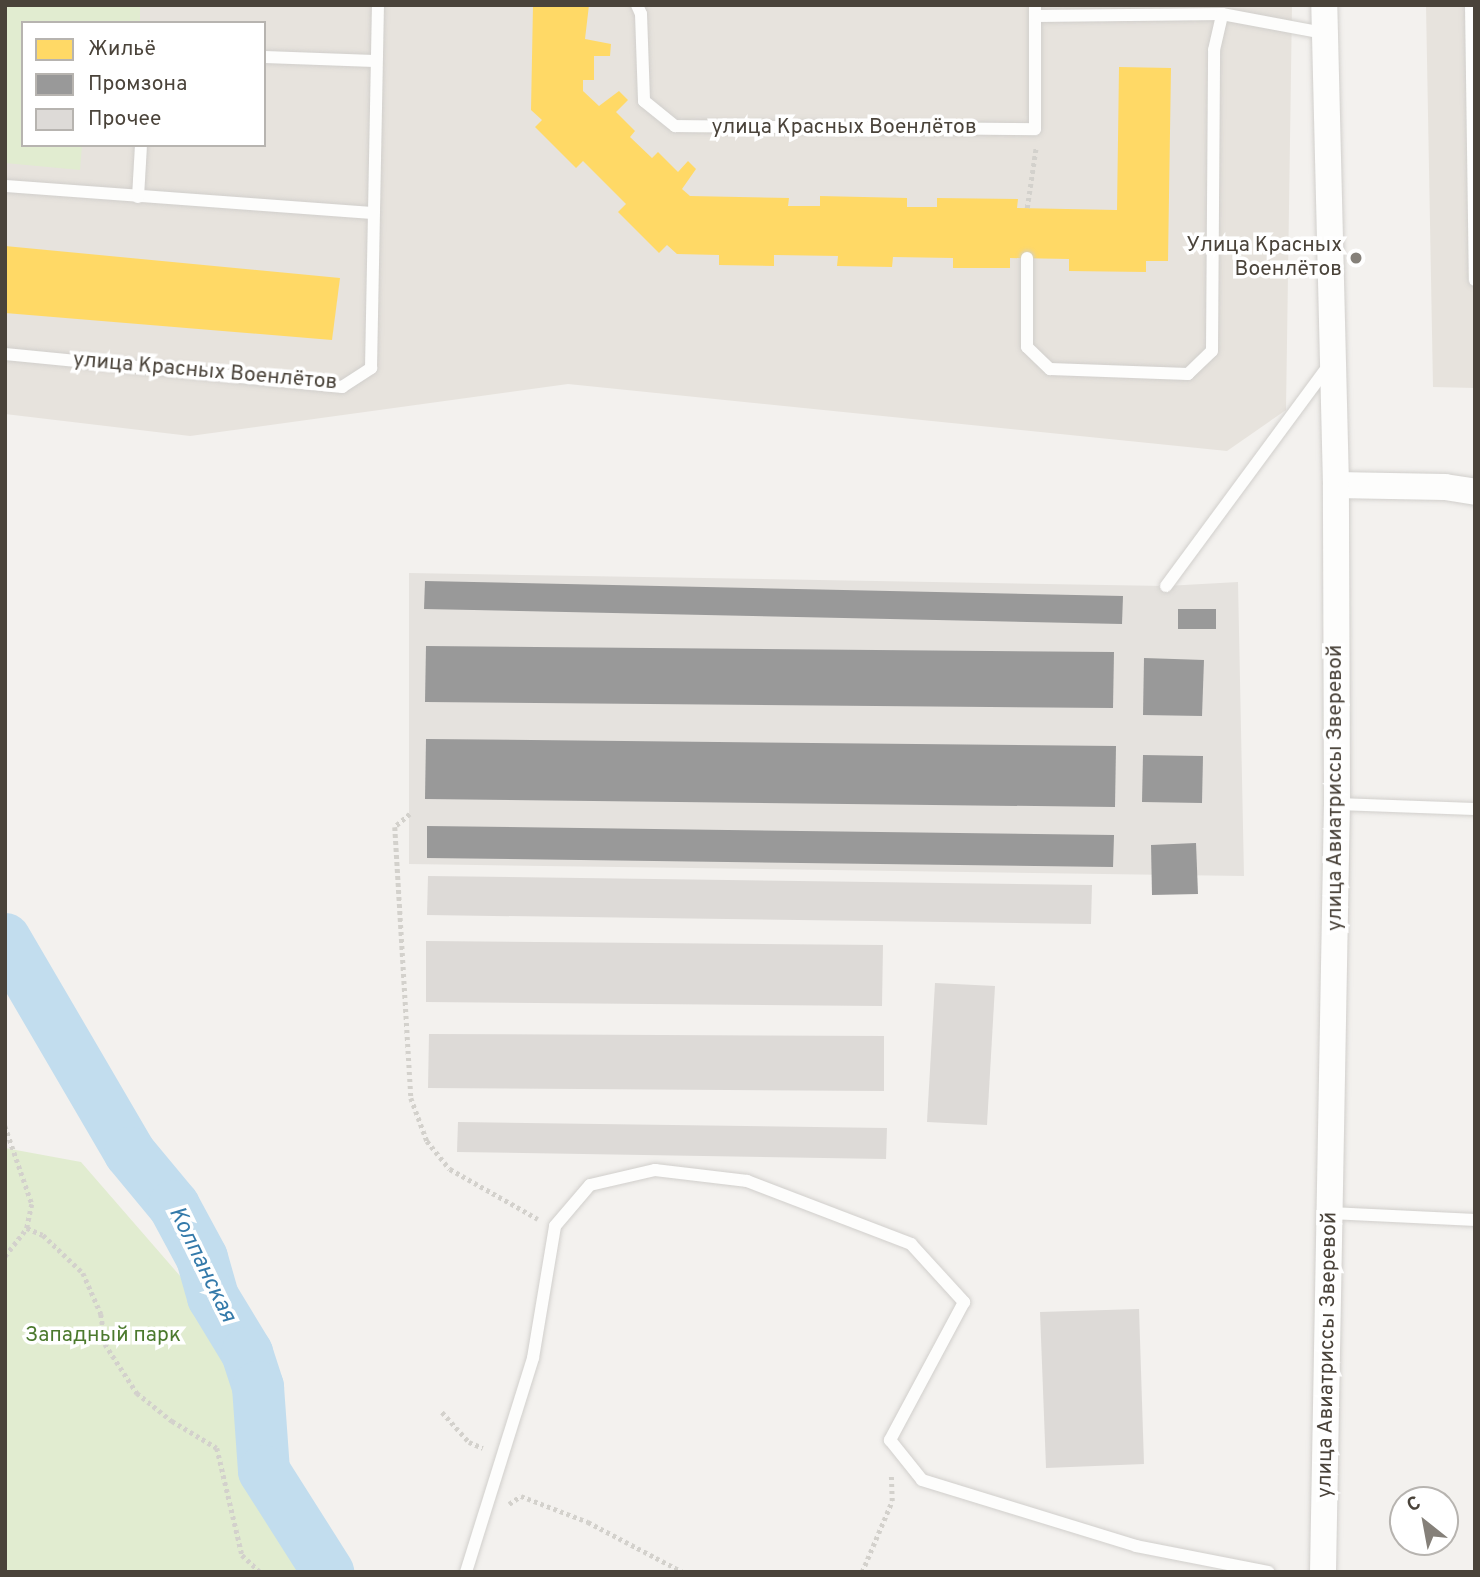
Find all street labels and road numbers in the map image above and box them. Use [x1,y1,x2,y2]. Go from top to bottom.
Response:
street label: улица Красных Военлётов [711,115,977,141]
street label: улица Красных Военлётов [72,348,338,396]
street label: улица Авиатриссы Зверевой [1323,644,1349,932]
street label: улица Авиатриссы Зверевой [1313,1211,1343,1499]

